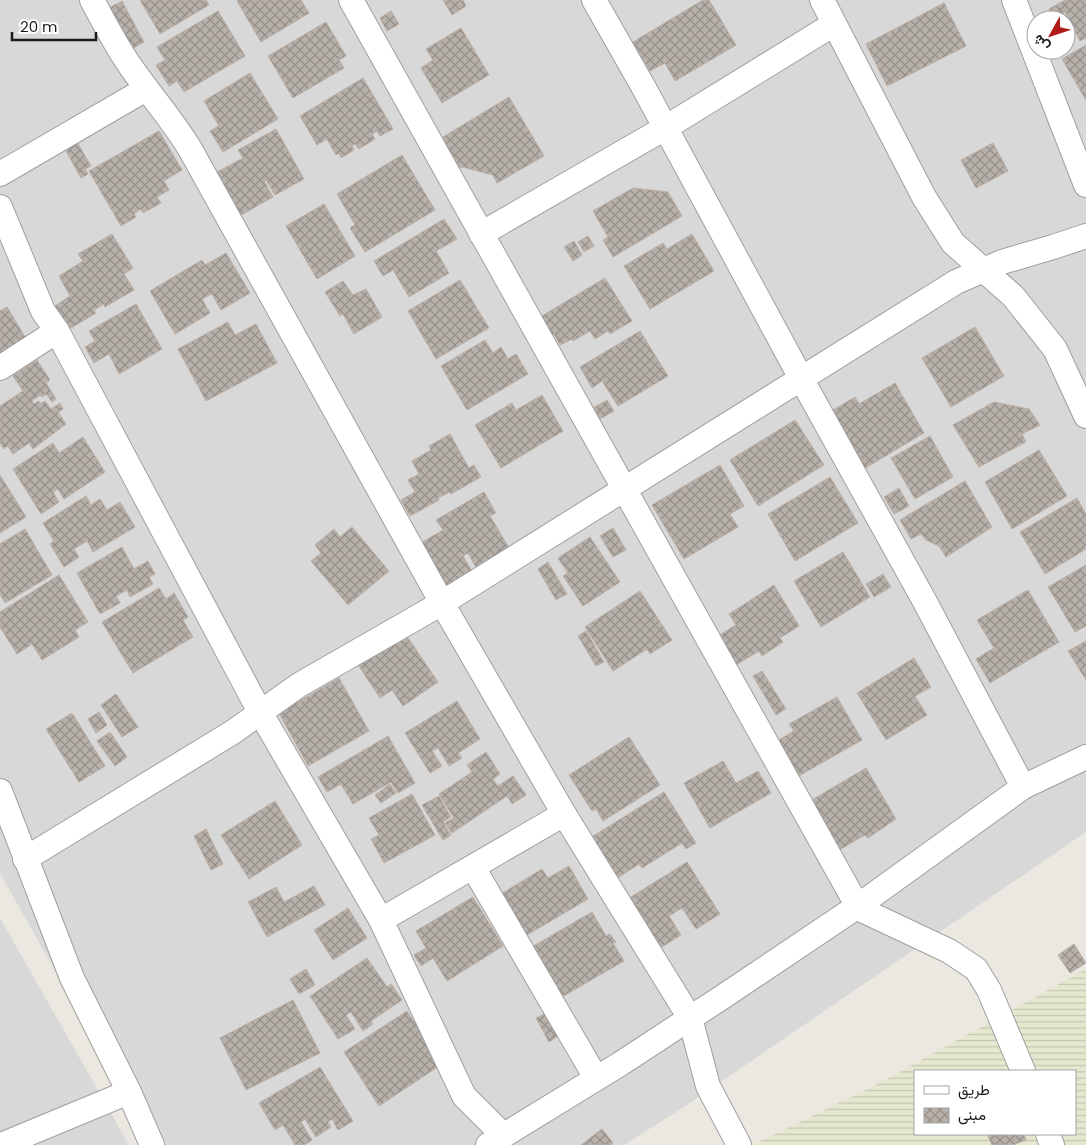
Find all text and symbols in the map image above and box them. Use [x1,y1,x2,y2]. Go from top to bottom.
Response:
scale bar [12,10,96,42]
north arrow [1026,10,1076,60]
text: 20 m [20,16,58,37]
text: ش [1028,30,1054,56]
legend [914,1070,1076,1135]
text: طريق [958,1079,990,1100]
text: مبنى [958,1104,986,1125]

